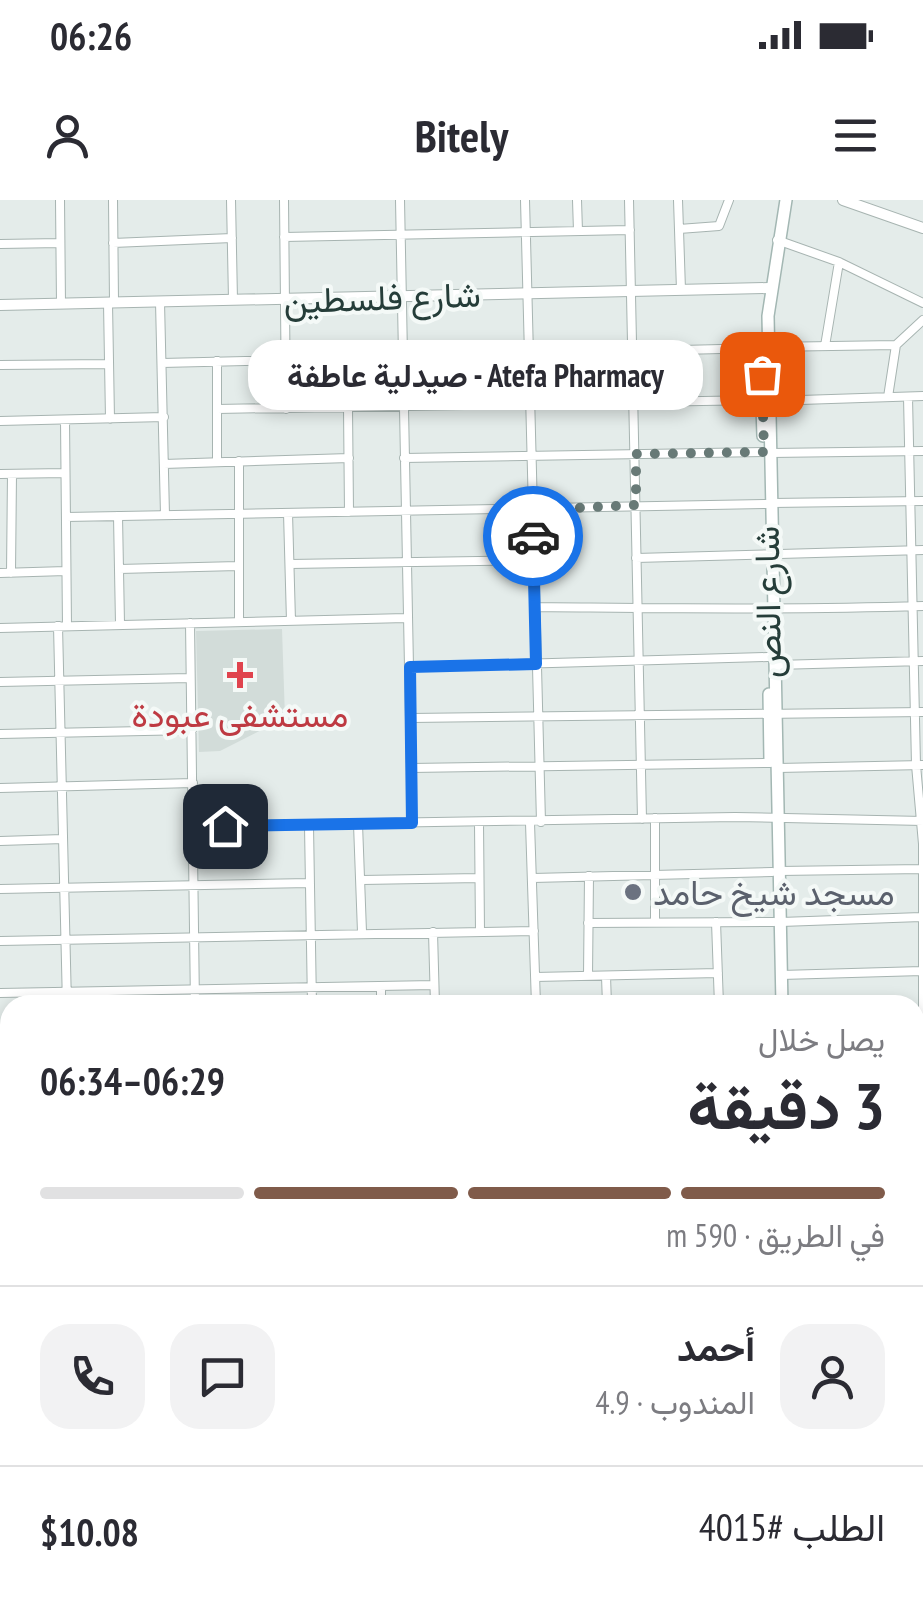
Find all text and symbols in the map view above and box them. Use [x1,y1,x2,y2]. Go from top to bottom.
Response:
text: 06:26 [50,11,132,60]
text: Bitely [415,106,508,164]
icon: person [40,108,95,163]
icon: menu [828,108,883,163]
street label: شارع فلسطين [283,271,481,325]
pin [720,332,805,417]
callout: Atefa Pharmacy - صيدلية عاطفة [247,339,702,409]
icon: bag [735,347,790,402]
text: Atefa Pharmacy - صيدلية عاطفة [287,354,664,396]
courier [483,486,583,586]
icon: car [506,509,561,564]
street label: شارع النص [743,525,793,679]
marker: مستشفى عبودة [227,662,253,688]
place label: مستشفى عبودة [132,691,348,737]
pin [183,784,268,869]
icon: home [198,799,253,854]
place label: مسجد شيخ حامد [653,869,895,917]
marker: مسجد شيخ حامد [622,881,644,903]
text: يصل خلال [758,1018,885,1060]
text: 06:29–06:34 [40,1056,225,1105]
text: 3 دقيقة [687,1063,885,1147]
text: في الطريق · 590 m [666,1214,885,1256]
text: أحمد [677,1322,755,1371]
button: phone [40,1324,145,1429]
button: chat [170,1324,275,1429]
button: person [780,1324,885,1429]
text: المندوب · 4.9 [595,1381,755,1423]
text: الطلب #4015 [699,1502,885,1551]
text: $10.08 [40,1507,139,1556]

